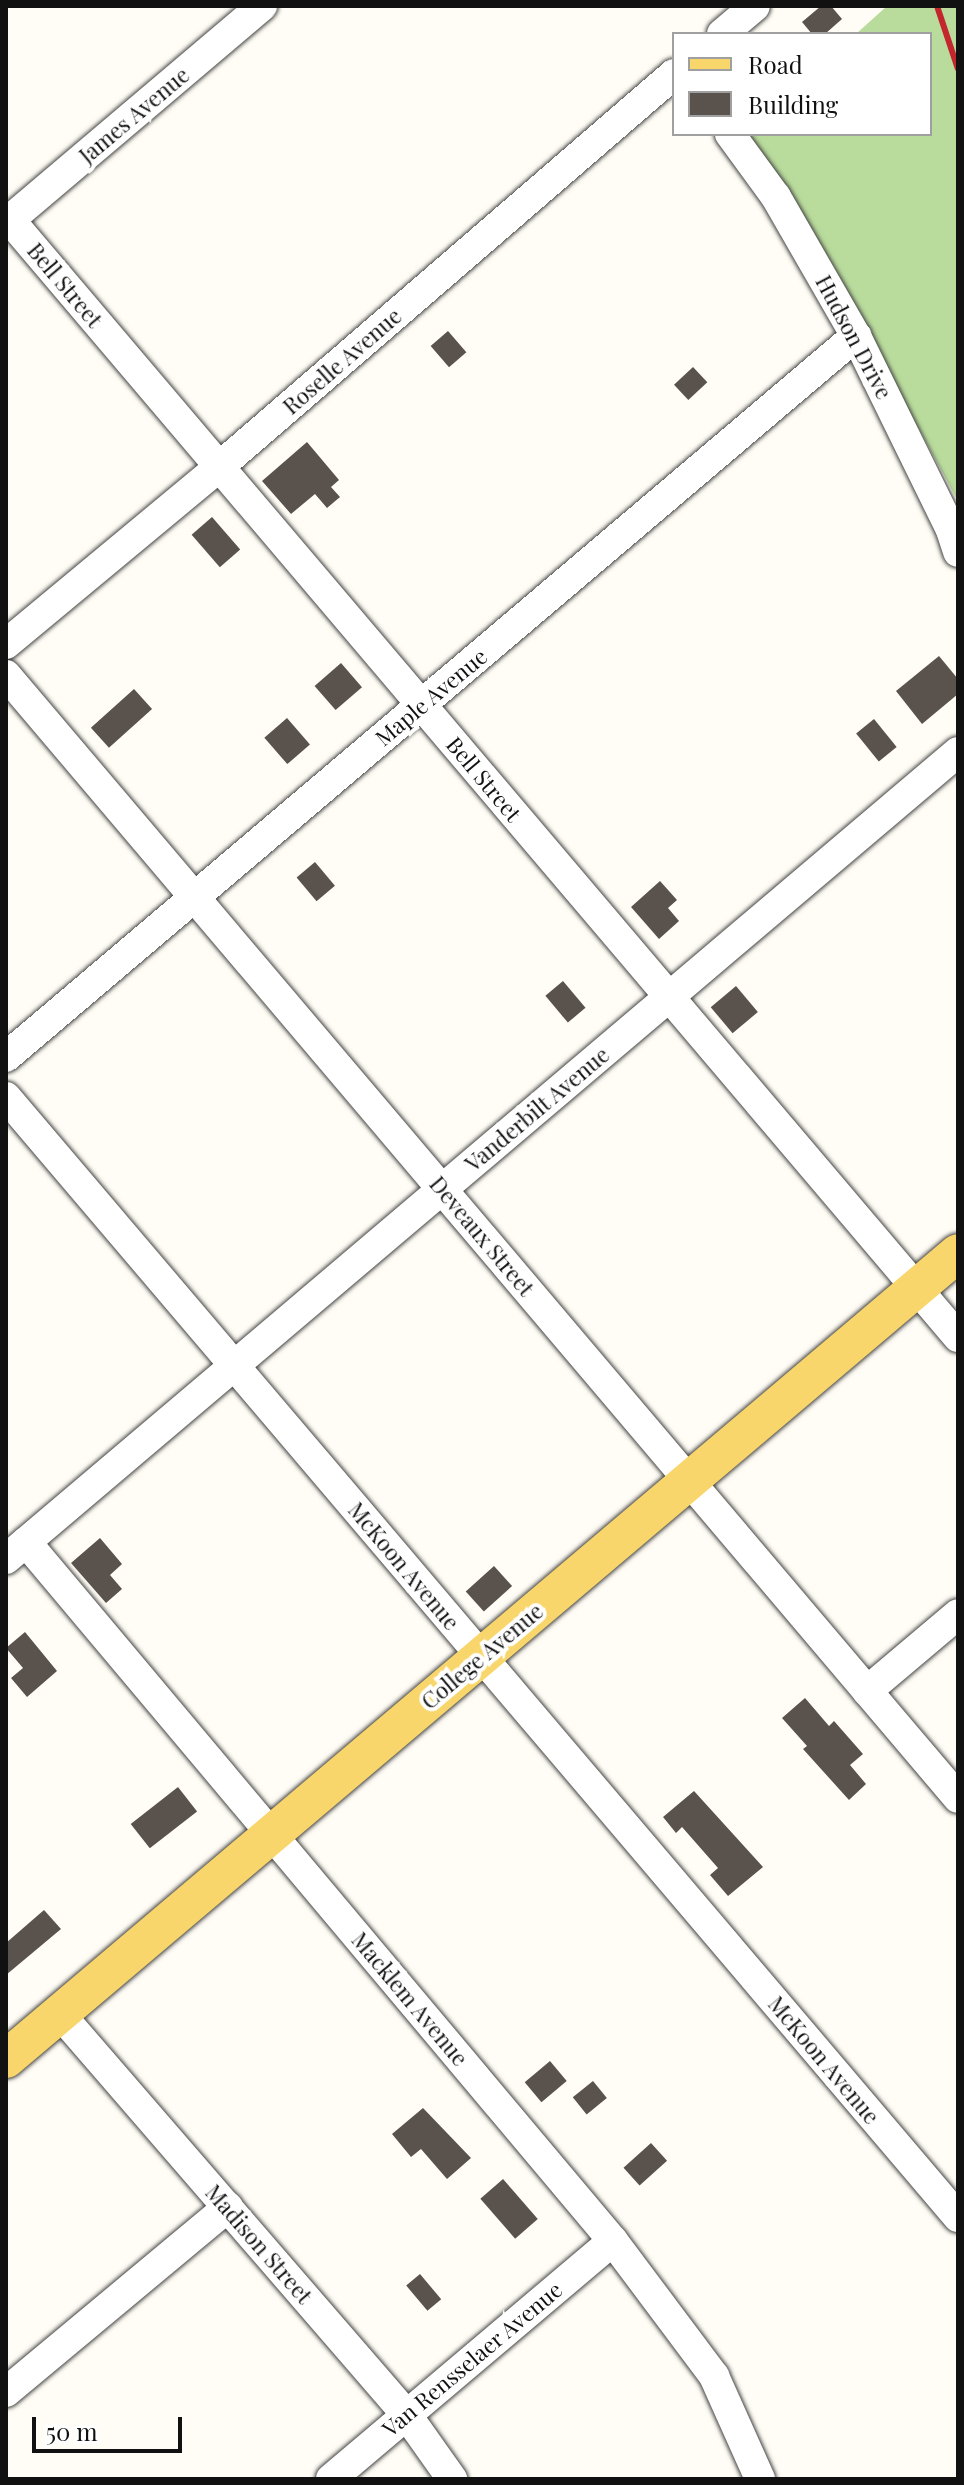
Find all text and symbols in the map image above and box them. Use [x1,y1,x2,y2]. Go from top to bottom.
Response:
legend [672,32,932,136]
text: Road [748,48,803,80]
street label: James Avenue [73,61,195,169]
text: Building [748,88,838,120]
street label: Bell Street [22,237,108,333]
street label: Hudson Drive [810,271,898,403]
street label: Roselle Avenue [277,302,407,420]
street label: Maple Avenue [370,643,492,751]
street label: Bell Street [441,731,527,827]
street label: Vanderbilt Avenue [459,1041,615,1177]
street label: Deveaux Street [424,1171,540,1301]
street label: McKoon Avenue [343,1497,465,1635]
street label: College Avenue [416,1597,548,1715]
street label: Macklem Avenue [346,1927,474,2071]
street label: McKoon Avenue [763,1991,885,2129]
street label: Madison Street [200,2179,318,2309]
street label: Van Rensselaer Avenue [376,2276,568,2442]
scale bar [36,2401,186,2451]
text: 50 m [46,2415,98,2447]

